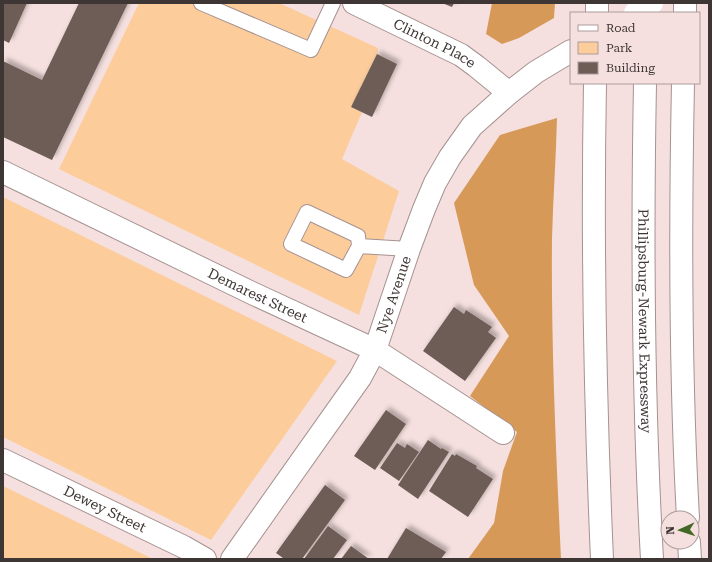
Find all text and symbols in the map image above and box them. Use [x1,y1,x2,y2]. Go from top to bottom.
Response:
legend [570,12,700,84]
street label: Clinton Place [391,15,479,71]
text: Road [606,21,636,35]
text: Park [606,41,633,55]
text: Building [606,61,655,75]
street label: Phillipsburg-Newark Expressway [635,209,654,434]
street label: Nye Avenue [373,254,414,335]
street label: Demarest Street [205,265,310,326]
street label: Dewey Street [61,482,149,536]
north arrow [660,510,700,550]
text: N [664,525,677,535]

